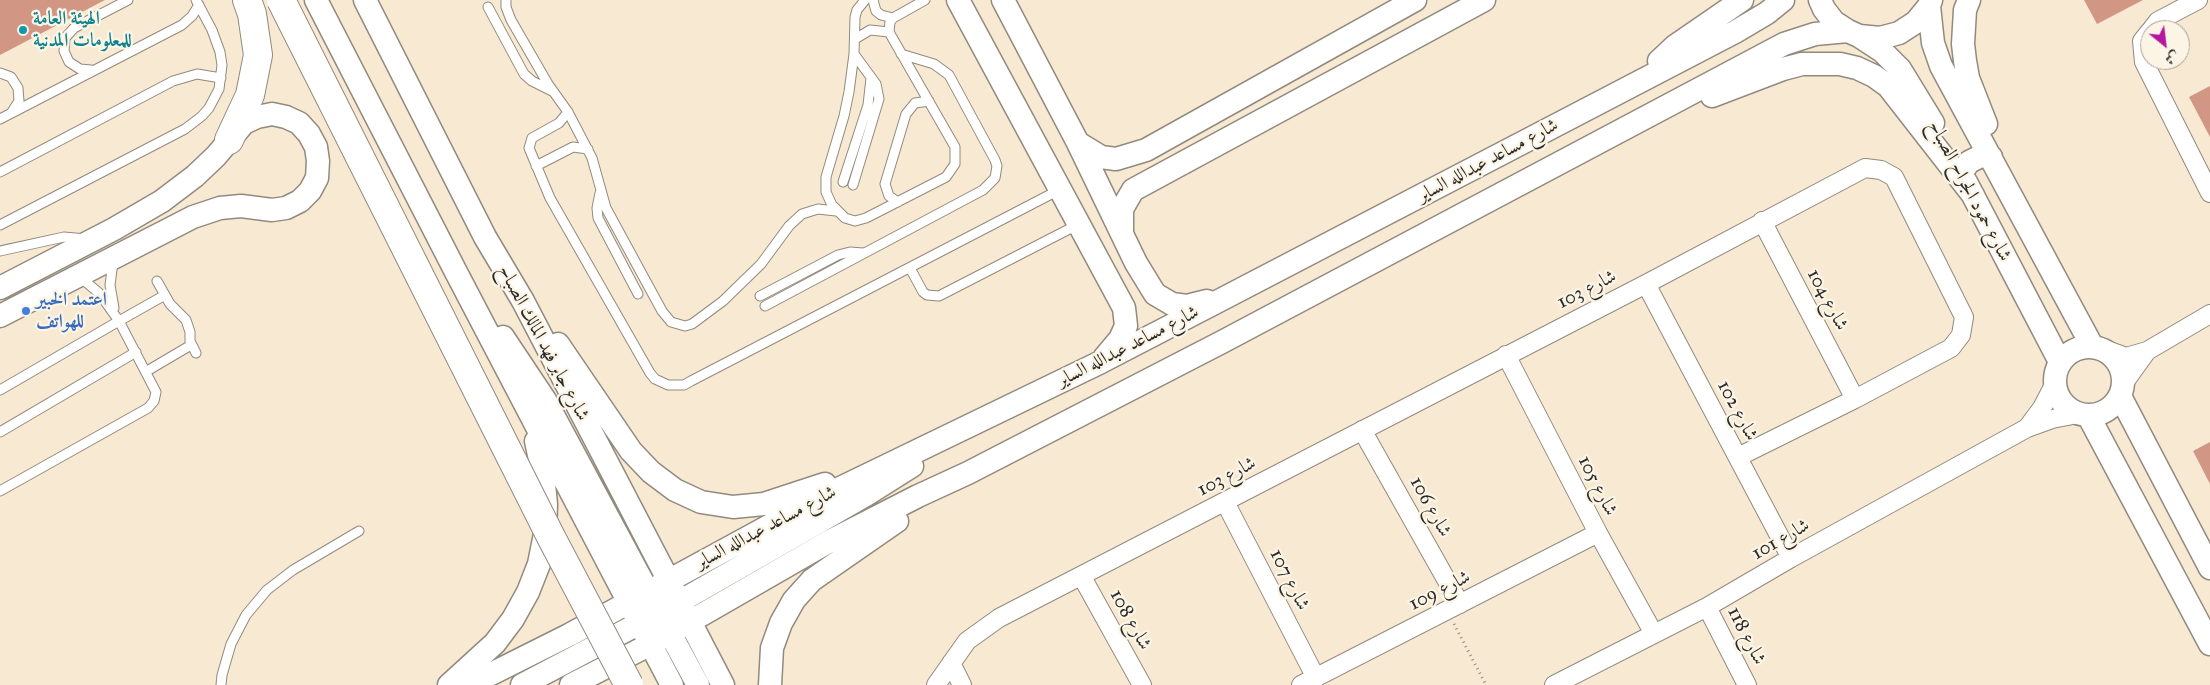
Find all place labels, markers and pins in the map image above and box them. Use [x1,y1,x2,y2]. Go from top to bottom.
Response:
place label: الهيئة العامة للمعلومات المدنية [33,8,132,52]
marker: الهيئة العامة للمعلومات المدنية [17,24,29,36]
place label: اعتمد الخبير للهواتف [36,289,107,333]
marker: اعتمد الخبير للهواتف [20,305,32,317]

